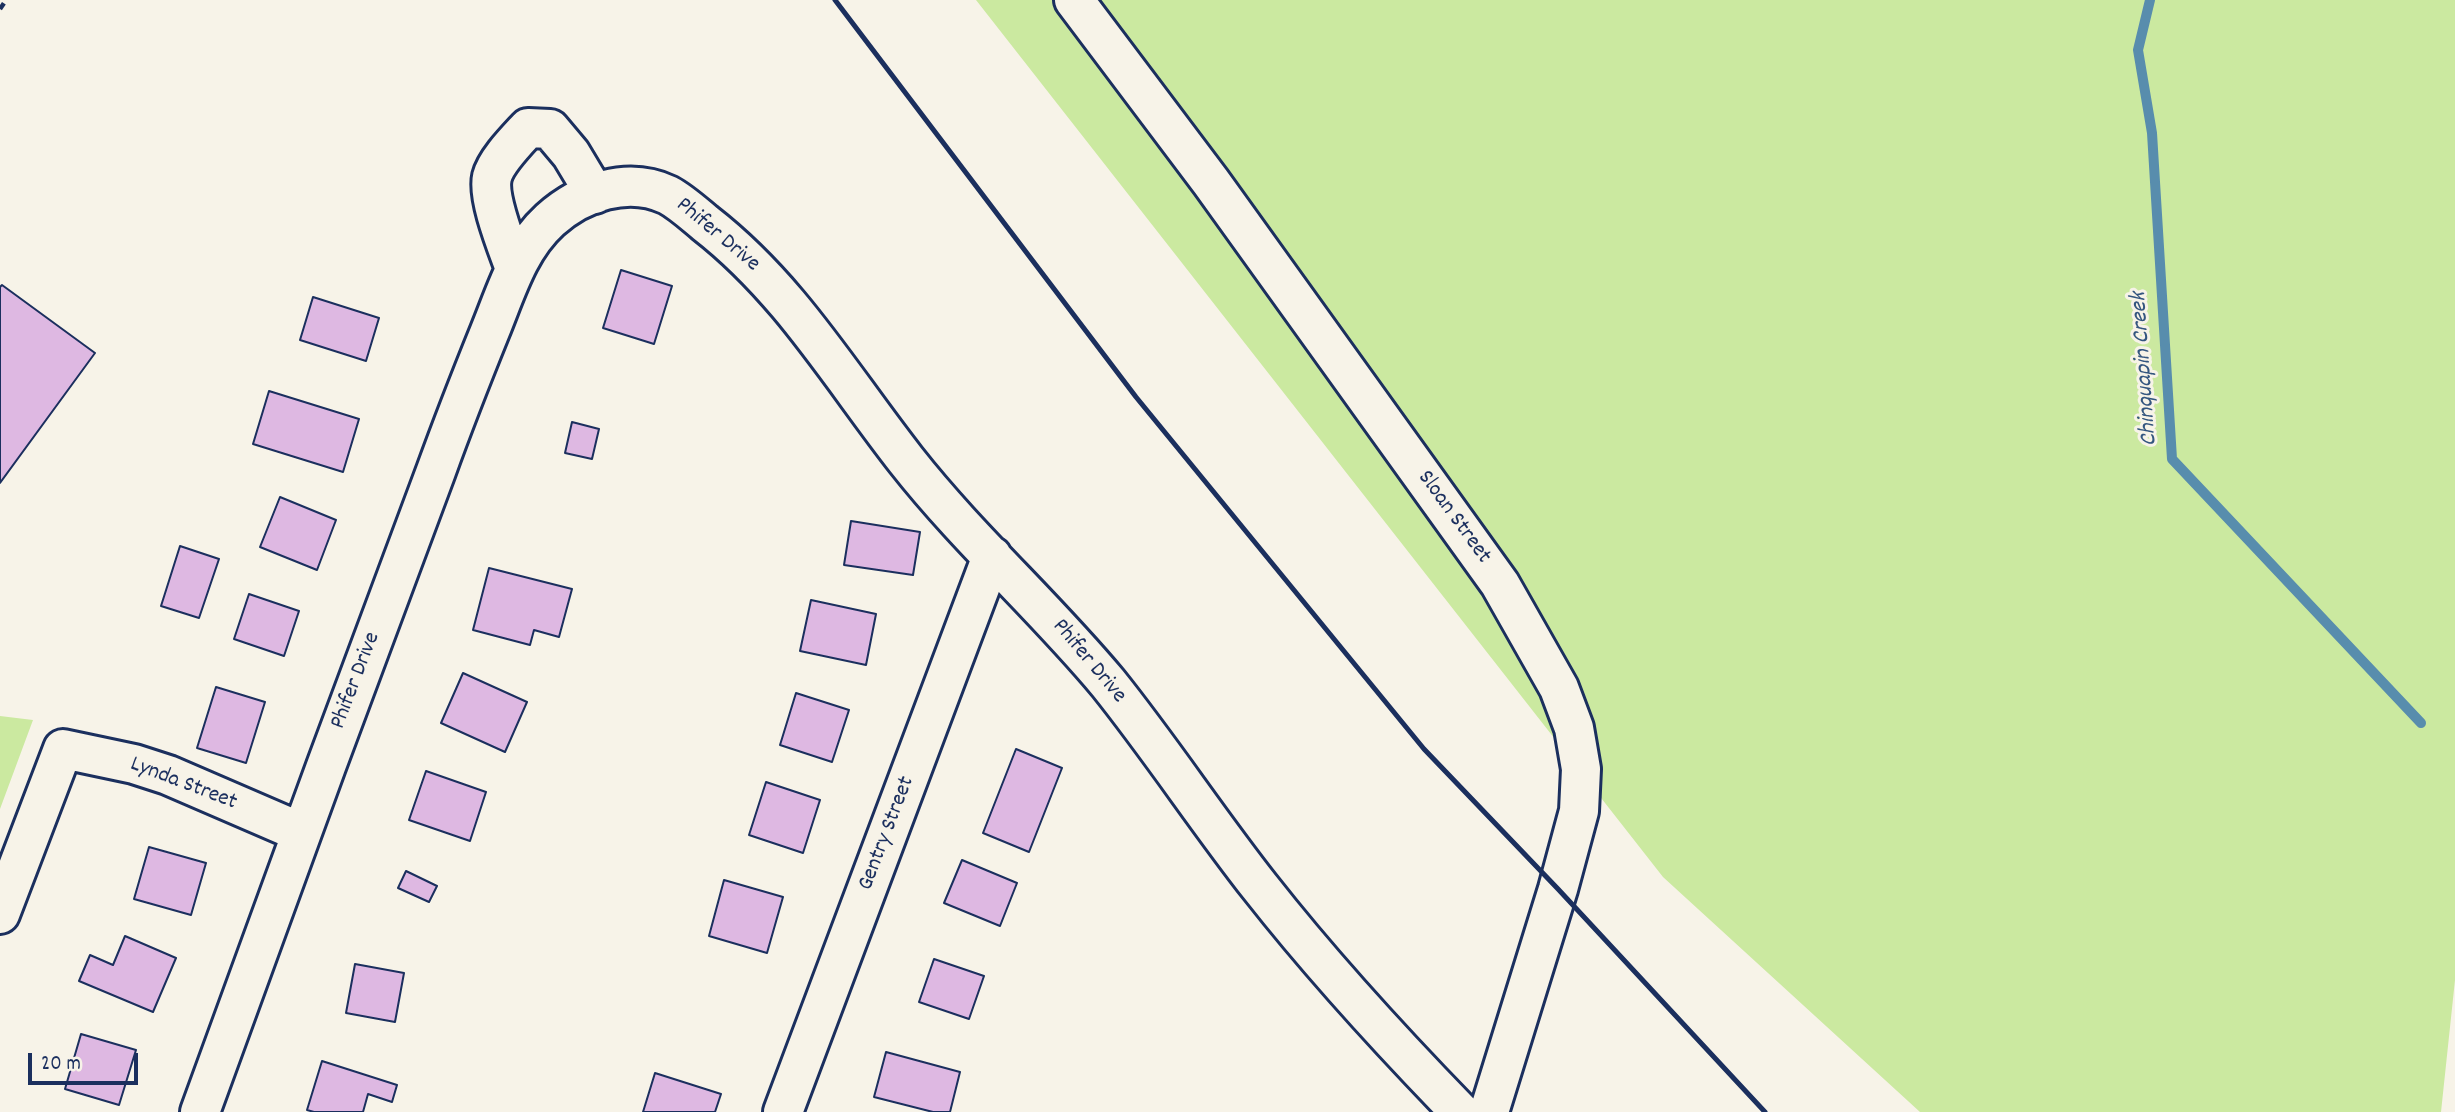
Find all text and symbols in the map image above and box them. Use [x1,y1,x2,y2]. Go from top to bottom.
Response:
street label: Phifer Drive [669,193,765,279]
water label: Chinquapin Creek [2126,291,2166,447]
street label: Sloan Street [1410,466,1496,570]
street label: Phifer Drive [1045,614,1131,710]
street label: Phifer Drive [326,629,388,733]
street label: Lynda Street [126,752,240,818]
street label: Gentry Street [854,773,922,895]
scale bar [32,1038,142,1082]
text: 20 m [41,1050,81,1080]

